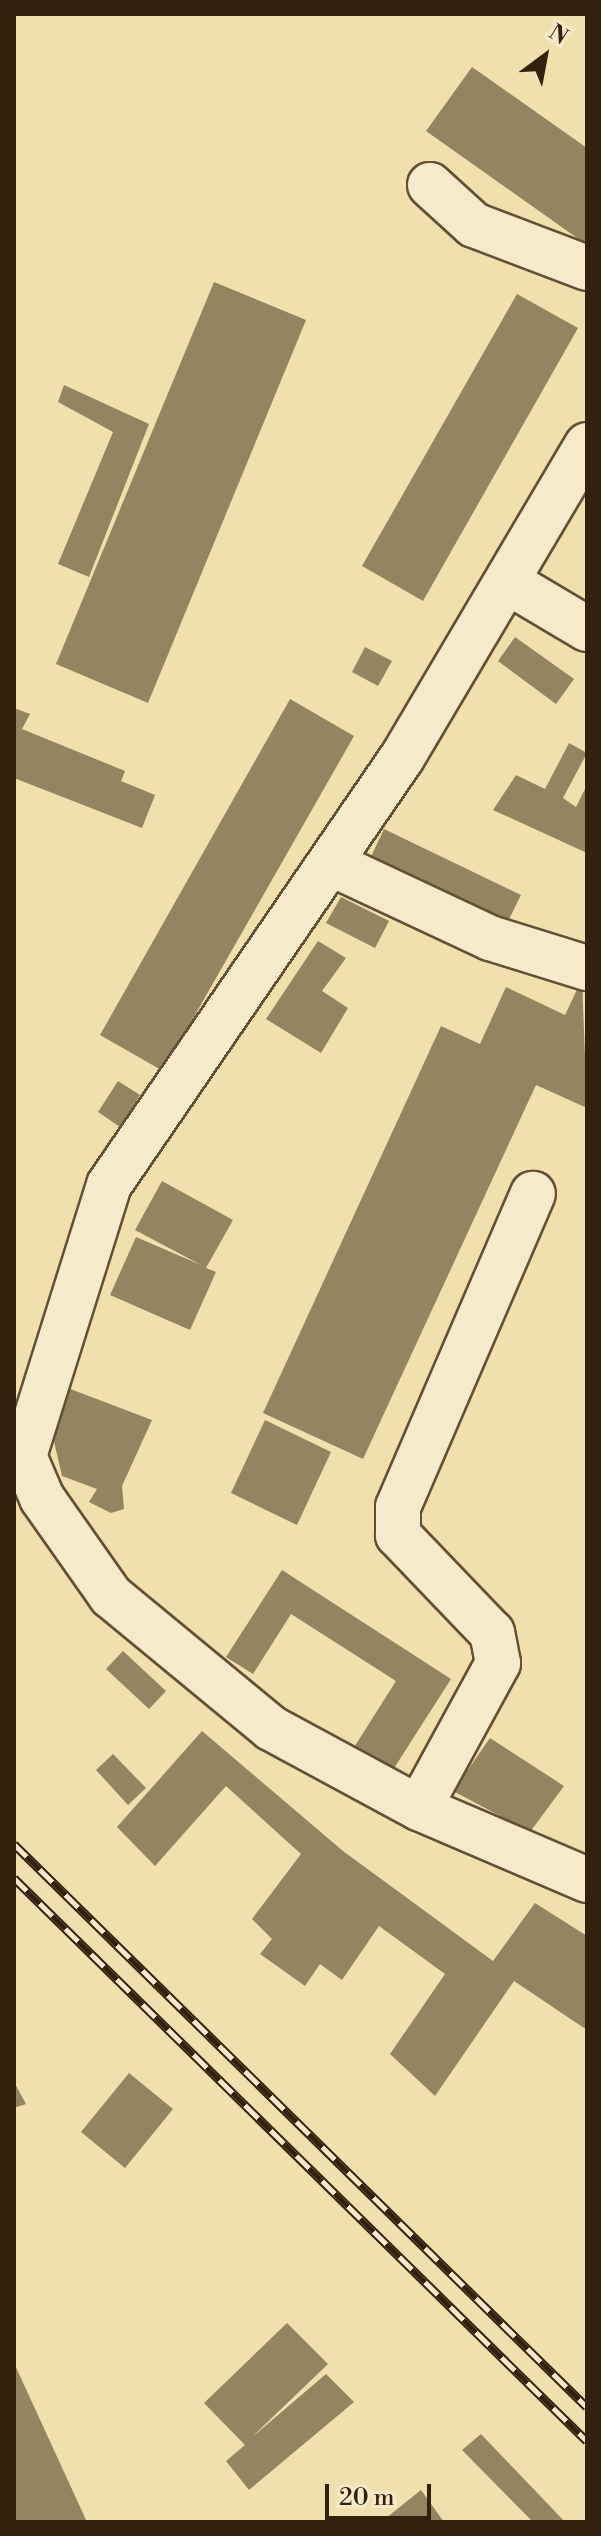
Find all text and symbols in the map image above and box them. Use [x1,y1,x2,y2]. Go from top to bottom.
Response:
north arrow [505,16,585,96]
text: N [543,19,573,51]
scale bar [329,2468,435,2518]
text: 20 m [339,2483,395,2513]

